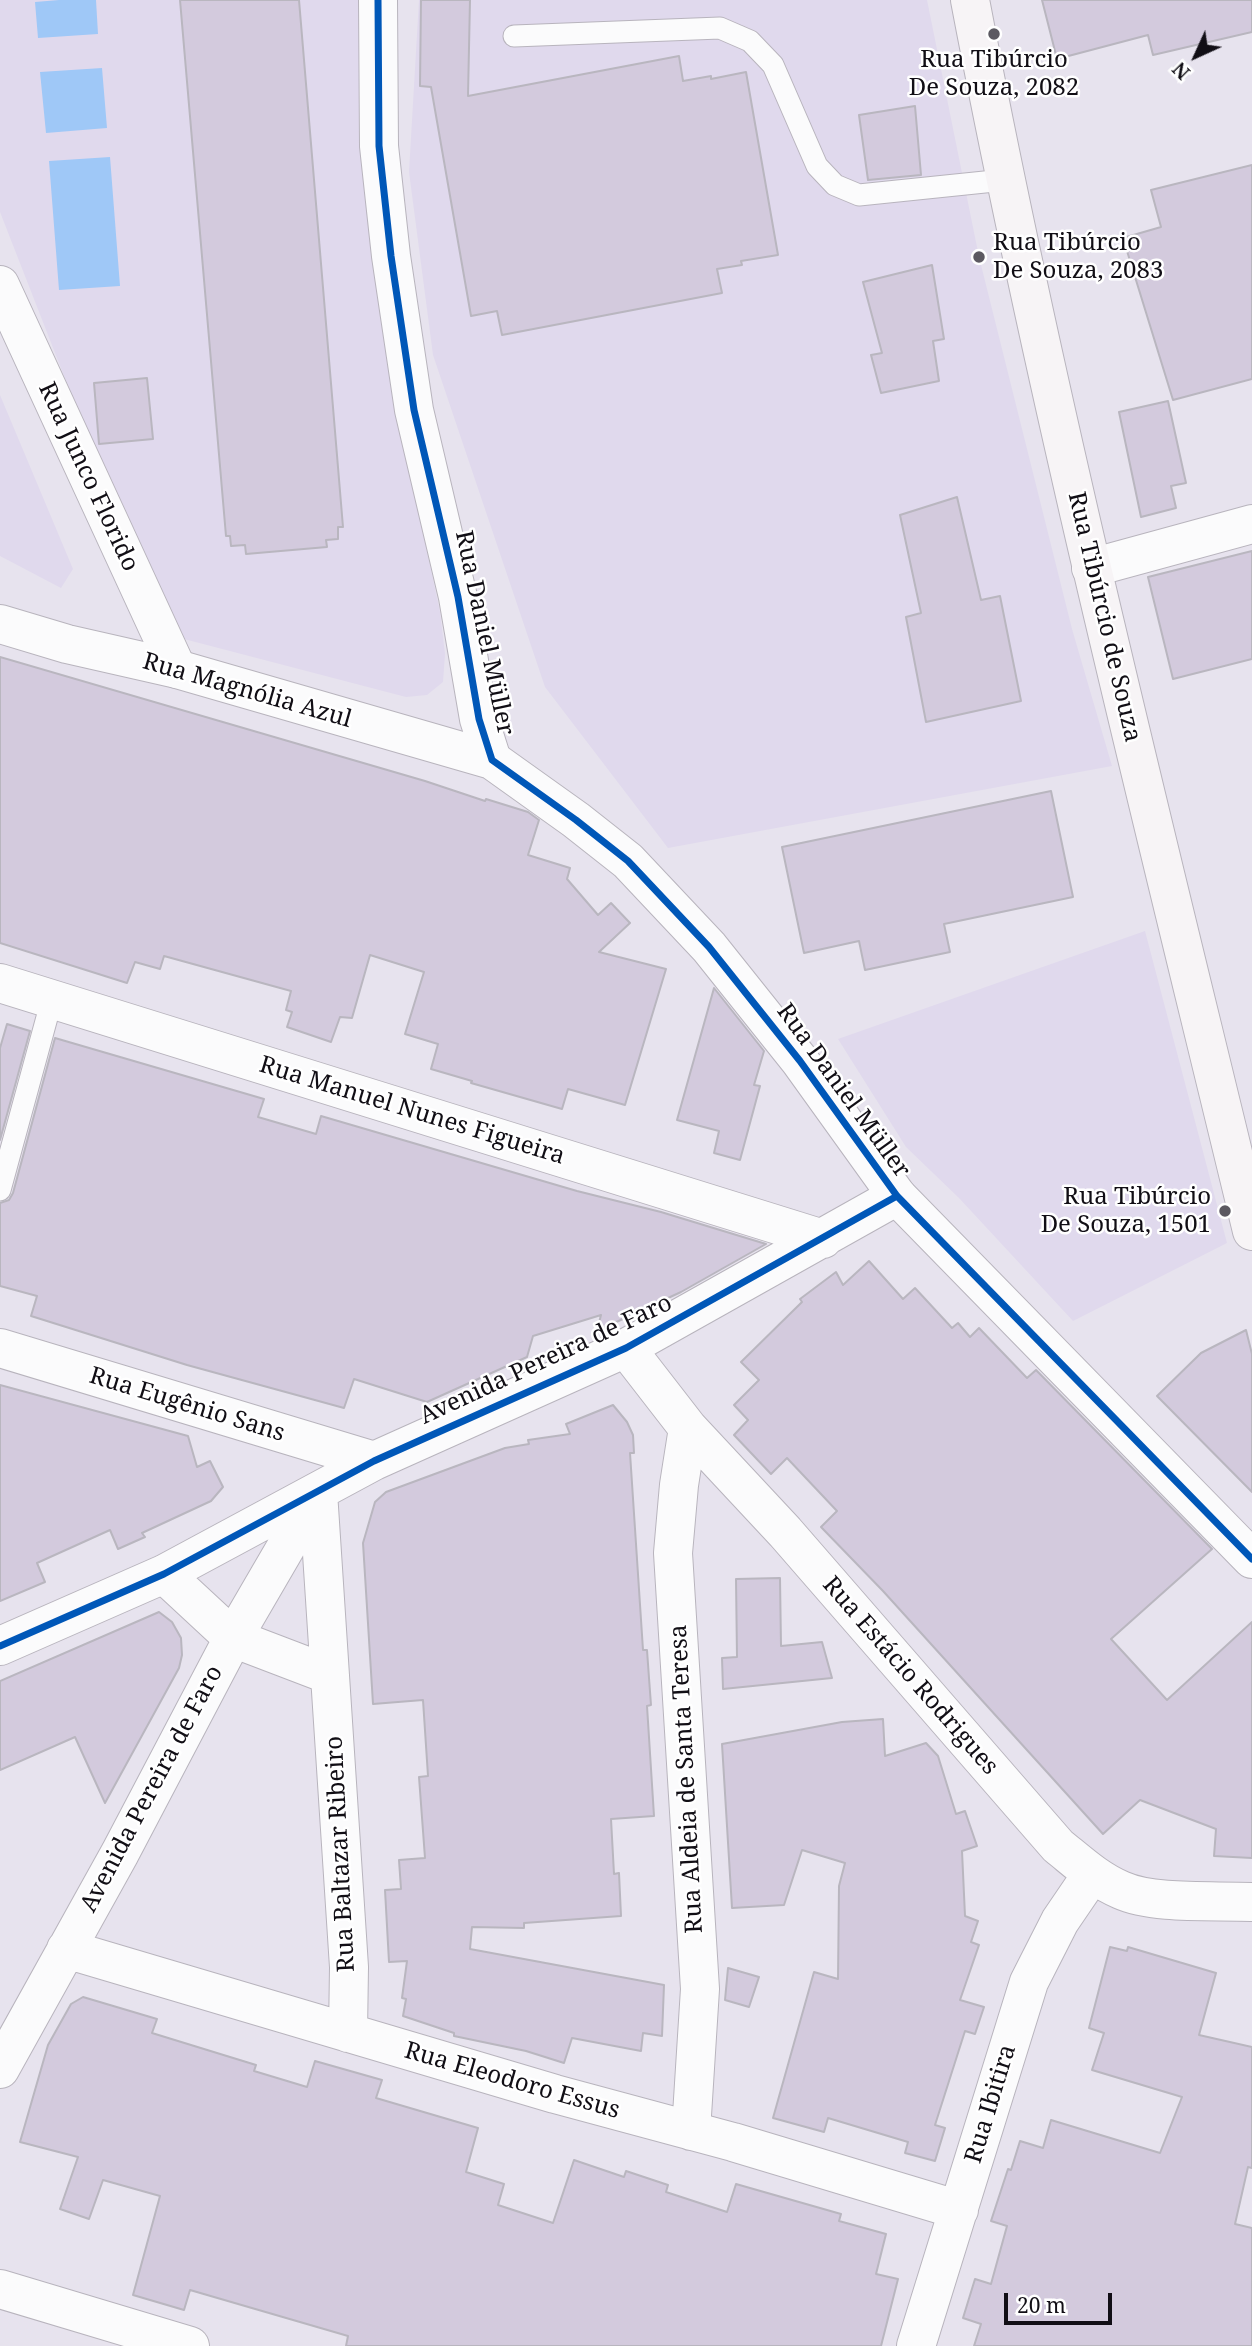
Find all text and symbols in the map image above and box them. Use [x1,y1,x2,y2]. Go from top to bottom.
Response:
north arrow [1161,21,1231,91]
marker: Rua Tibúrcio De Souza, 2082 [986,26,1002,42]
place label: Rua Tibúrcio De Souza, 2082 [909,46,1079,102]
text: N [1167,56,1196,85]
place label: Rua Tibúrcio De Souza, 2083 [993,229,1163,285]
marker: Rua Tibúrcio De Souza, 2083 [971,249,987,265]
street label: Rua Junco Florido [32,378,144,576]
street label: Rua Tibúrcio de Souza [1061,489,1147,745]
street label: Rua Daniel Müller [448,528,520,738]
street label: Rua Magnólia Azul [139,647,355,735]
street label: Rua Daniel Müller [770,998,916,1184]
street label: Rua Manuel Nunes Figueira [256,1051,568,1171]
place label: Rua Tibúrcio De Souza, 1501 [1041,1183,1211,1239]
marker: Rua Tibúrcio De Souza, 1501 [1217,1203,1233,1219]
street label: Avenida Pereira de Faro [415,1289,677,1431]
street label: Rua Eugênio Sans [86,1362,288,1448]
street label: Rua Estácio Rodrigues [816,1571,1004,1781]
street label: Rua Aldeia de Santa Teresa [665,1624,709,1934]
street label: Avenida Pereira de Faro [75,1661,229,1917]
street label: Rua Baltazar Ribeiro [320,1735,362,1973]
street label: Rua Eleodoro Essus [401,2036,623,2126]
street label: Rua Ibitira [959,2041,1023,2167]
scale bar [1007,2280,1116,2324]
text: 20 m [1017,2291,1066,2319]

